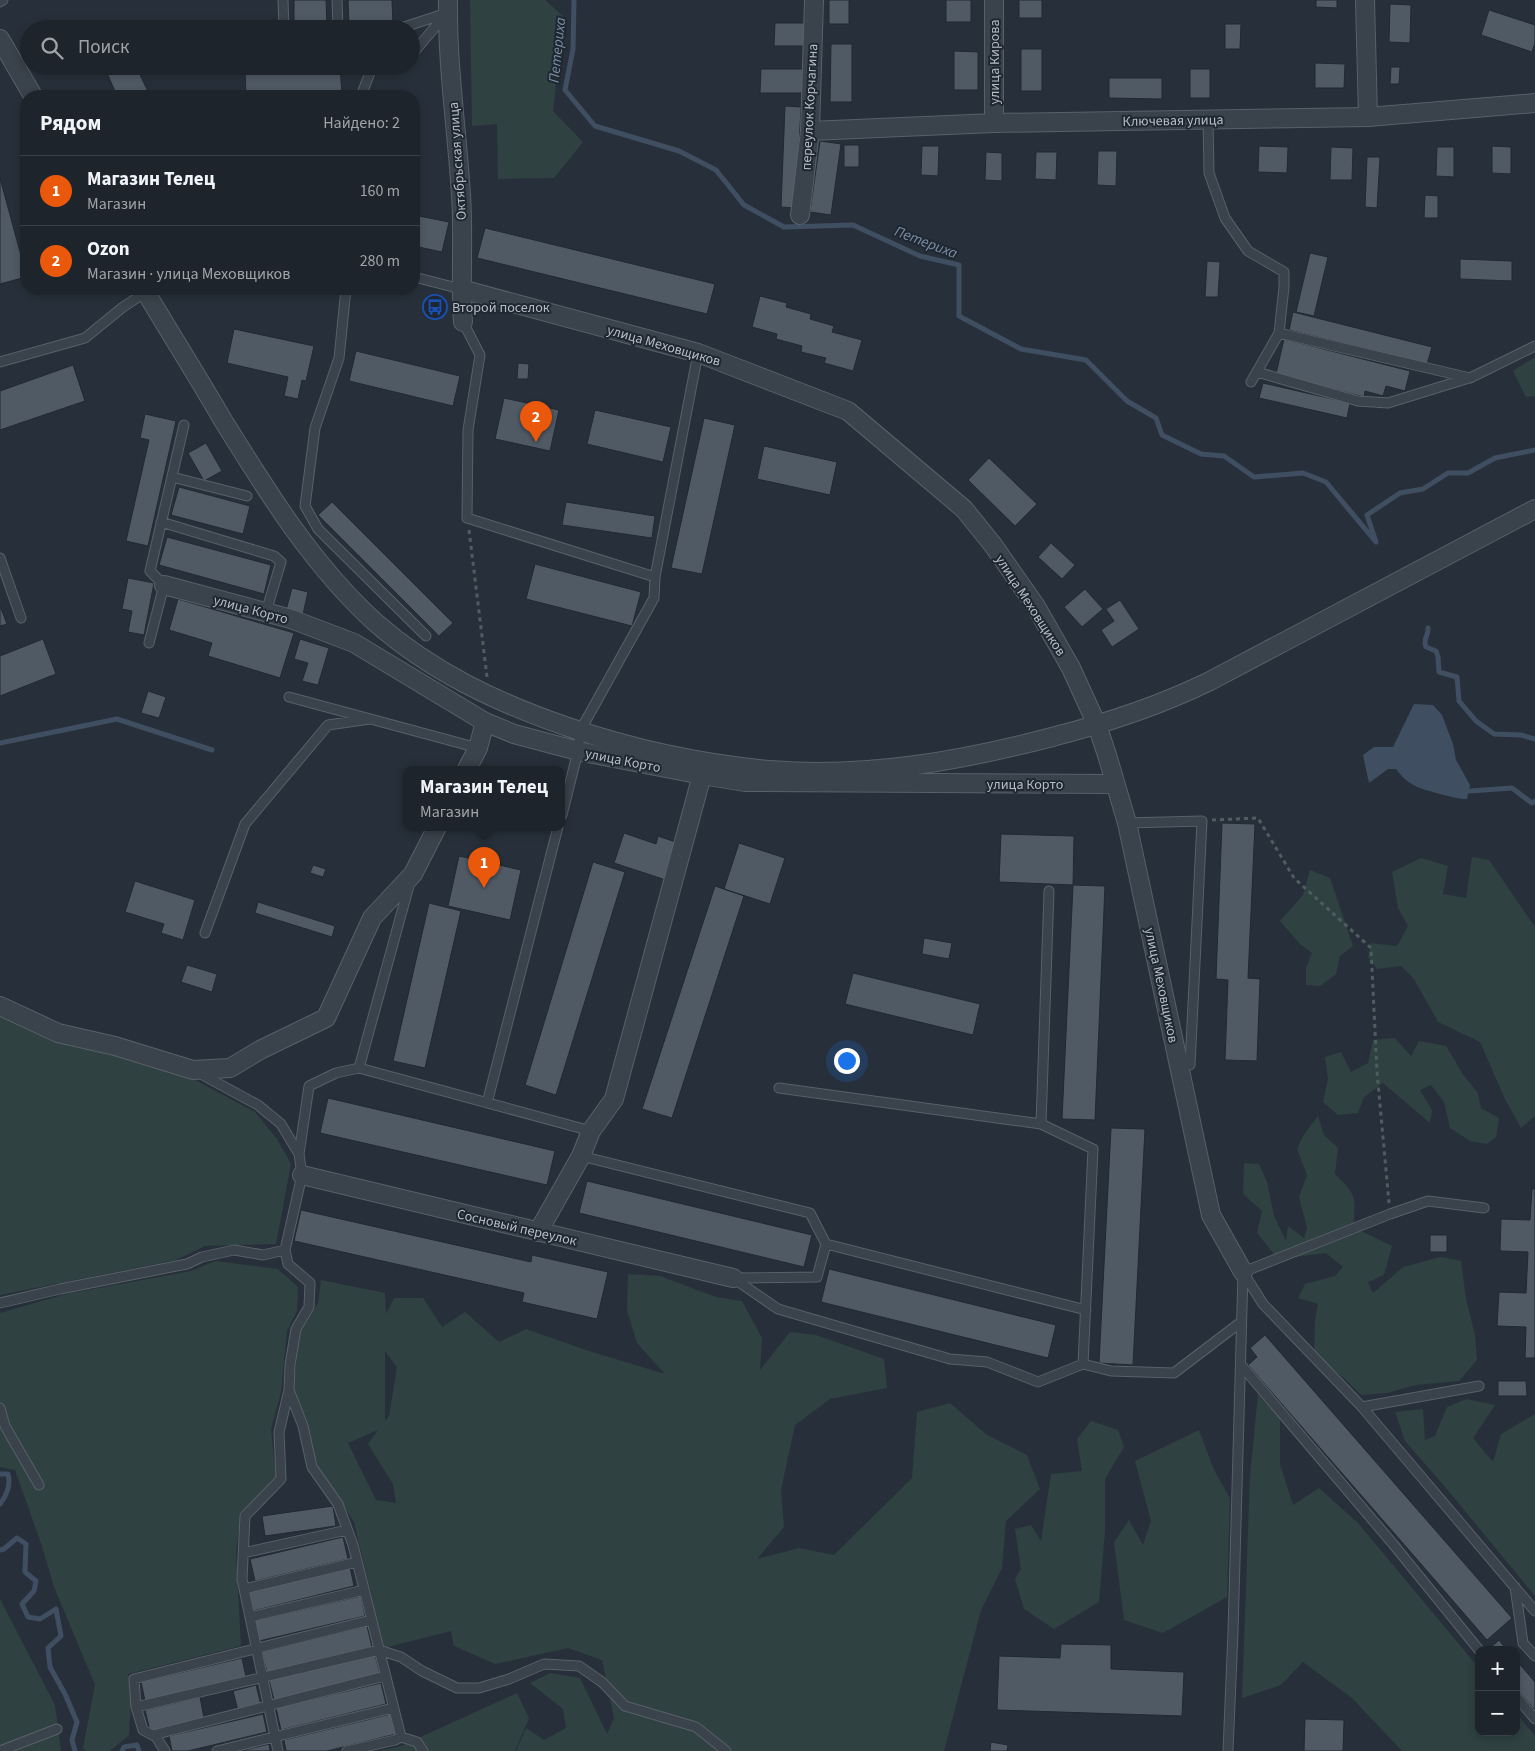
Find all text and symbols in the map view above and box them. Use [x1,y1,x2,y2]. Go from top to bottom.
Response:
water label: Петериха [544,16,571,84]
street label: улица Кирова [985,19,1005,105]
search box [20,20,420,75]
icon: search [38,34,66,62]
text: Поиск [78,34,129,61]
street label: переулок Корчагина [797,43,823,171]
street label: Октябрьская улица [444,101,472,221]
text: Рядом [40,108,101,138]
street label: Ключевая улица [1122,110,1224,132]
text: Найдено: 2 [323,112,400,134]
text: Магазин Телец [87,166,215,193]
text: 1 [52,180,60,202]
text: 160 m [360,180,400,202]
text: Магазин [87,193,146,215]
water label: Петериха [891,221,960,264]
text: Ozon [87,236,130,263]
text: 2 [52,250,60,272]
text: 280 m [360,250,400,272]
text: Магазин · улица Меховщиков [87,263,290,285]
bus stop icon: Второй поселок [422,294,448,320]
place label: Второй поселок [452,298,550,318]
street label: улица Меховщиков [605,320,723,372]
pin: 2 [520,401,552,442]
street label: улица Меховщиков [990,551,1070,660]
street label: улица Корто [211,590,290,630]
street label: улица Корто [583,744,662,778]
popup [403,766,565,831]
text: Магазин Телец [420,774,548,801]
street label: улица Корто [987,775,1063,795]
text: Магазин [420,801,479,823]
pin: 1 [468,847,500,888]
street label: улица Меховщиков [1139,926,1183,1045]
your location [834,1048,860,1074]
street label: Сосновый переулок [455,1204,579,1252]
map controls [1475,1646,1520,1736]
button: + [1475,1646,1520,1691]
button: − [1475,1691,1520,1736]

